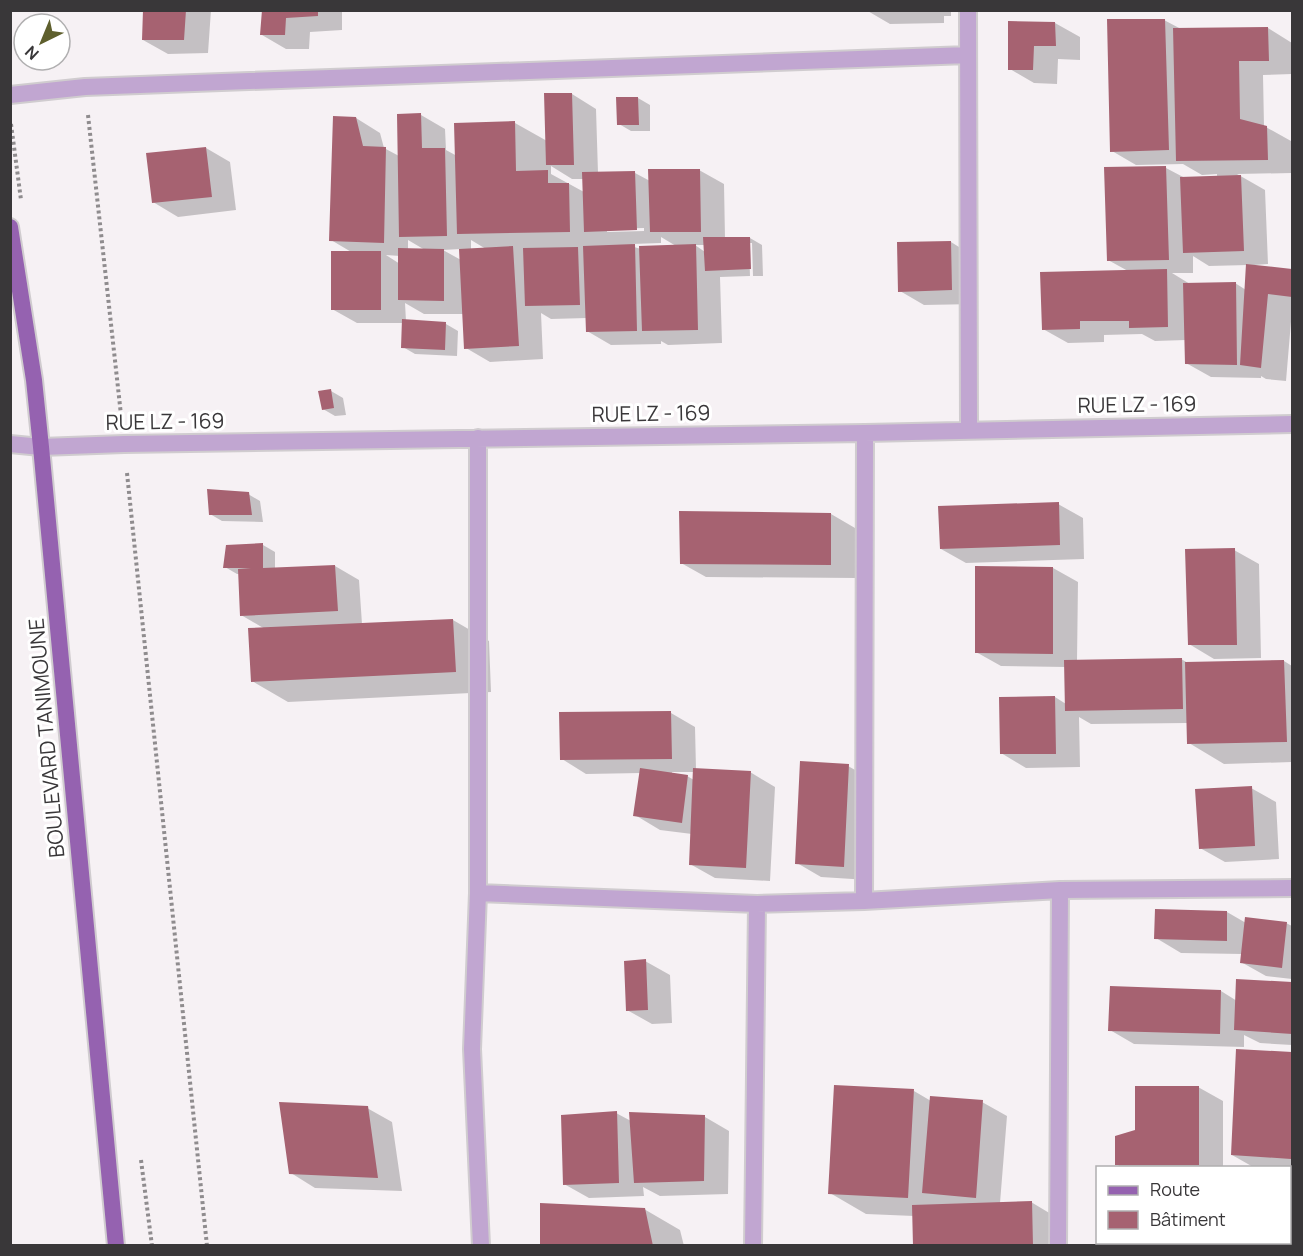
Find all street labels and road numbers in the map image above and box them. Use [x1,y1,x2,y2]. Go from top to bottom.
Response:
street label: RUE LZ - 169 [1077,389,1197,419]
street label: RUE LZ - 169 [591,398,711,428]
street label: RUE LZ - 169 [105,406,225,436]
street label: BOULEVARD TANIMOUNE [22,617,70,859]

